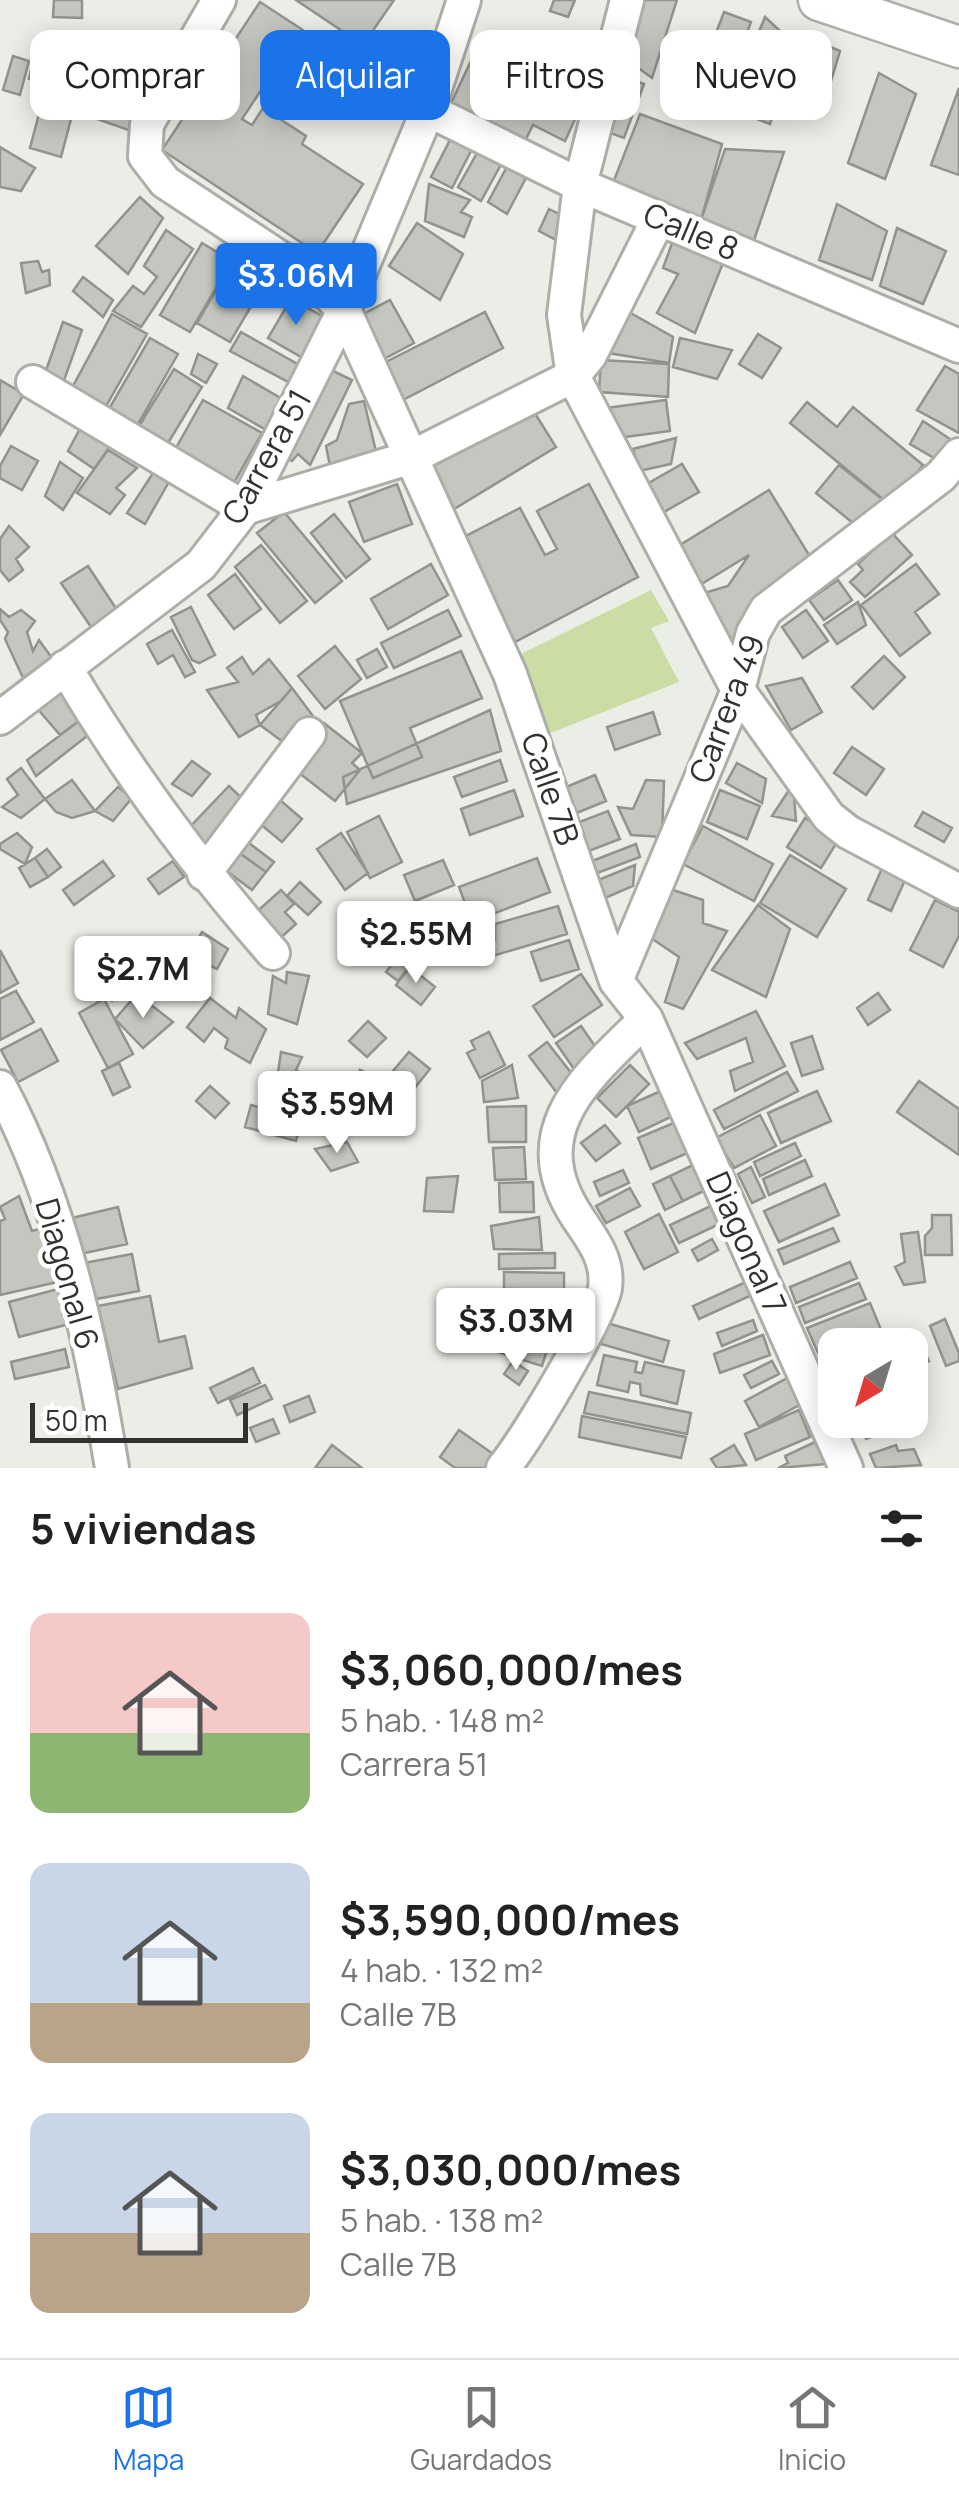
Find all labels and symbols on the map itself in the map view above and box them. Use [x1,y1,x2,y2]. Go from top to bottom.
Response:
street label: Calle 8 [637,191,746,271]
pin: $3.06M [215,243,377,328]
street label: Carrera 51 [211,381,321,532]
street label: Carrera 49 [678,628,774,789]
street label: Calle 7B [511,726,591,851]
pin: $2.55M [335,901,497,986]
pin: $2.7M [73,936,213,1021]
pin: $3.59M [256,1071,418,1156]
street label: Diagonal 7 [696,1165,798,1321]
street label: Diagonal 6 [25,1193,110,1354]
pin: $3.03M [435,1288,597,1373]
north arrow [818,1328,928,1438]
scale bar [30,1398,248,1442]

